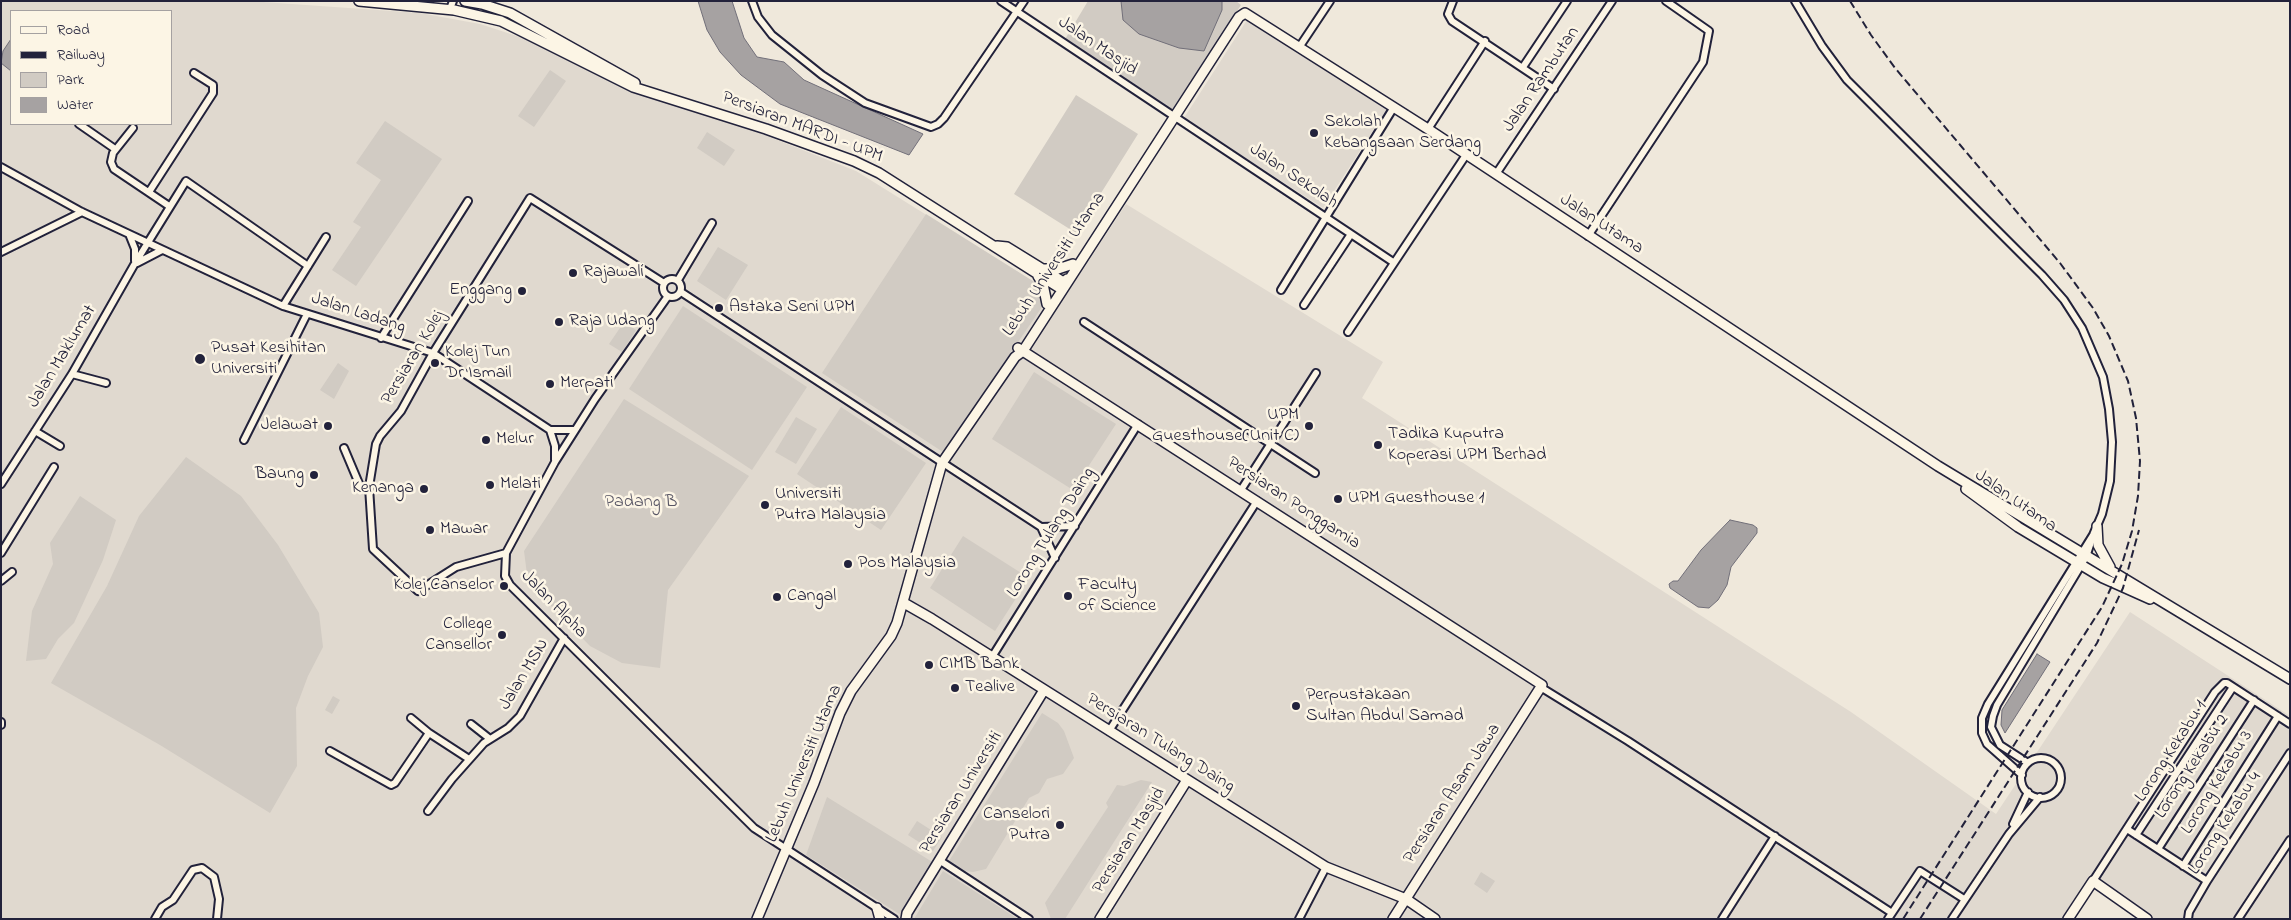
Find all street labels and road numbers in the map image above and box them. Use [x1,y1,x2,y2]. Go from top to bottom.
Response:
street label: Jalan Masjid [1053,12,1141,82]
street label: Jalan Rambutan [1499,23,1585,137]
street label: Persiaran MARDI - UPM [719,87,885,169]
street label: Jalan Sekolah [1245,139,1341,215]
street label: Lebuh Universiti Utama [999,189,1111,341]
street label: Jalan Utama [1555,190,1647,260]
street label: Jalan Ladang [308,289,408,339]
street label: Jalan Maklumat [24,302,102,412]
street label: Persiaran Kolej [377,307,451,409]
street label: Persiaran Ponggamia [1222,453,1364,555]
street label: Lorong Tulang Daing [1003,464,1101,602]
street label: Jalan Utama [1970,466,2060,538]
street label: Jalan Alpha [515,566,591,644]
street label: Jalan MSN [495,635,555,715]
street label: Lebuh Universiti Utama [762,682,848,846]
street label: Persiaran Tulang Daing [1082,690,1238,798]
street label: Lorong Kekabu 1 [2131,697,2213,807]
street label: Lorong Kekabu 2 [2151,711,2235,823]
street label: Persiaran Asam Jawa [1400,720,1506,868]
street label: Lorong Kekabu 3 [2177,727,2259,839]
street label: Persiaran Universiti [916,728,1008,858]
street label: Lorong Kekabu 4 [2185,768,2267,880]
street label: Persiaran Masjid [1089,784,1171,898]

